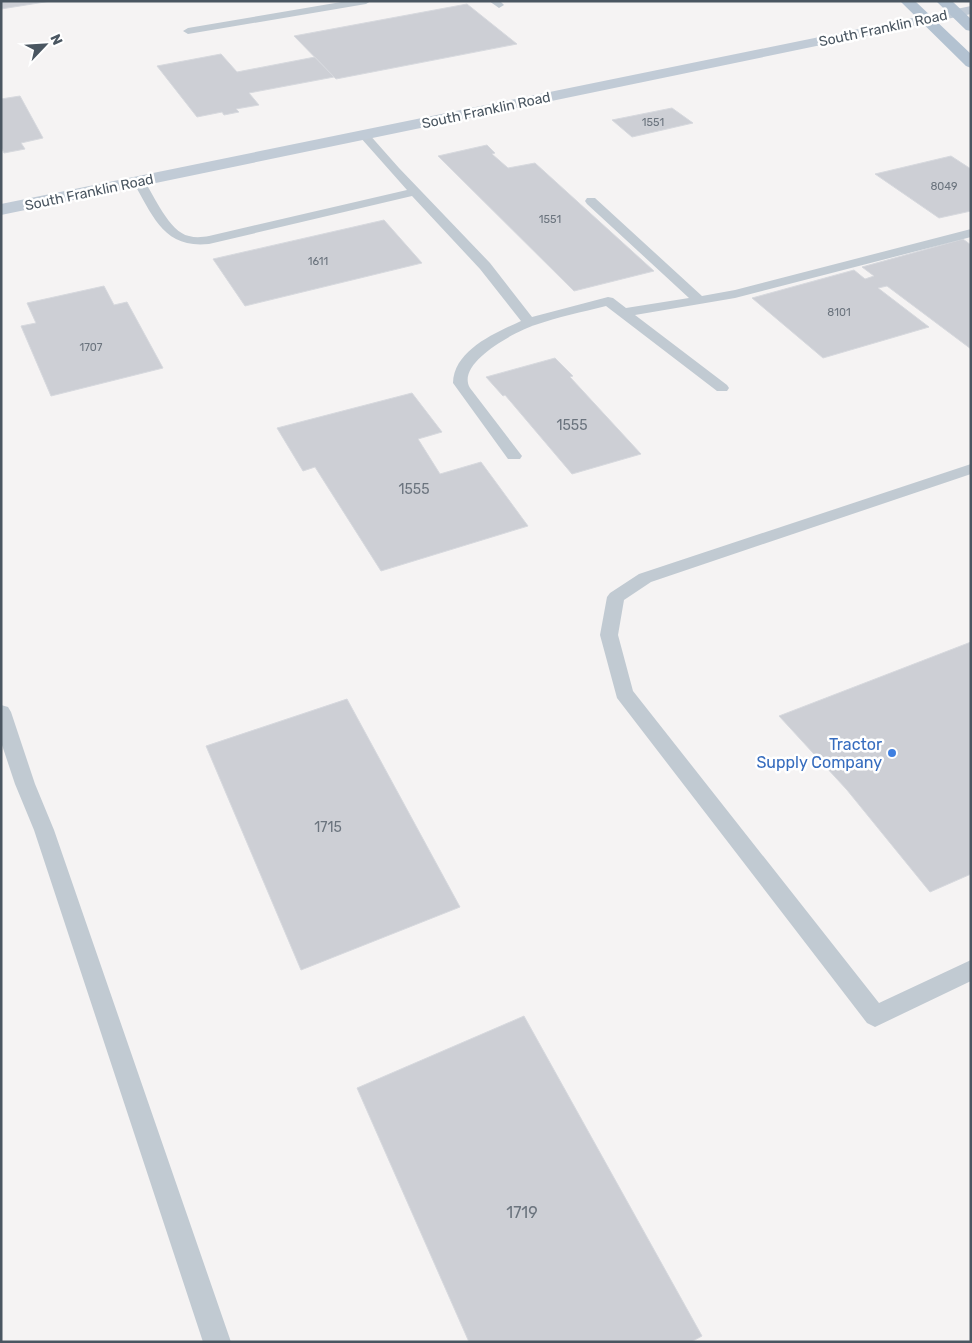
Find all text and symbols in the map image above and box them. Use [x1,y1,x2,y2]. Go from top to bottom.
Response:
street label: South Franklin Road [817,7,949,50]
north arrow [20,20,70,70]
text: N [46,32,66,48]
street label: South Franklin Road [420,89,552,132]
house number: 1551 [642,116,664,129]
street label: South Franklin Road [23,171,155,214]
house number: 8049 [930,180,958,193]
house number: 1551 [539,213,561,226]
house number: 1611 [308,255,328,268]
house number: 8101 [827,306,851,319]
house number: 1707 [80,341,103,354]
house number: 1555 [557,417,587,434]
house number: 1555 [399,481,429,498]
place label: Tractor Supply Company [756,735,882,772]
marker: Tractor Supply Company [886,747,898,759]
house number: 1715 [314,819,342,836]
house number: 1719 [506,1203,538,1222]

